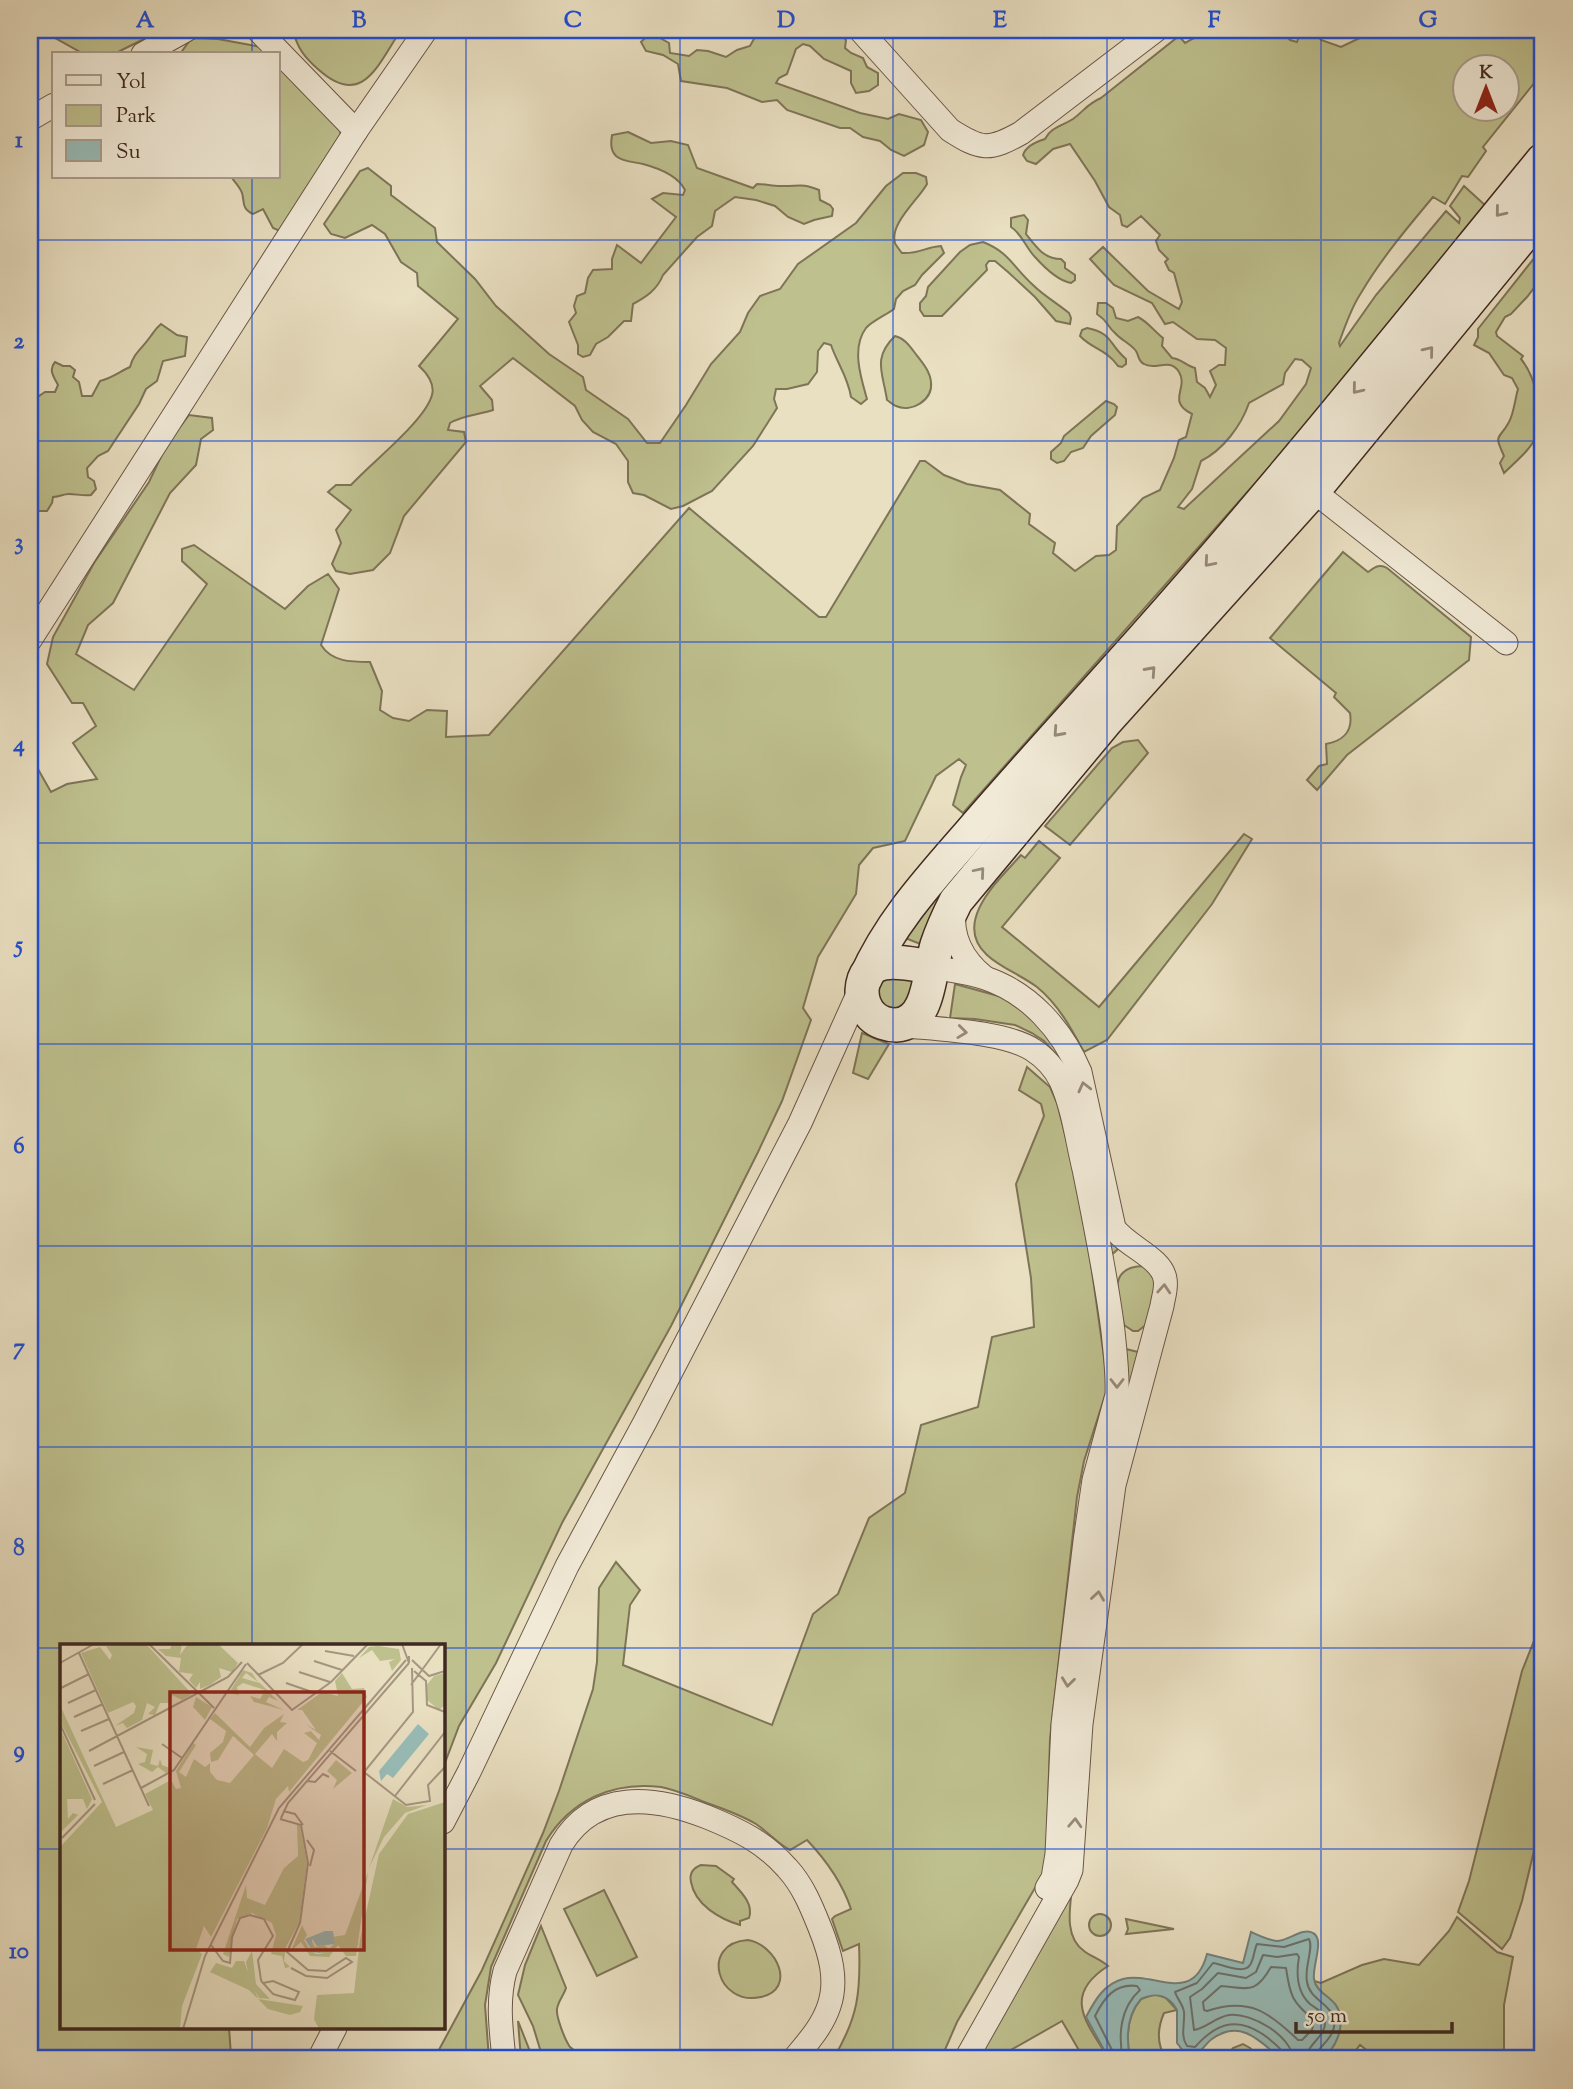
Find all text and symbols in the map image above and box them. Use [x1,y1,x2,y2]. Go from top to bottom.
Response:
text: A [136,5,155,38]
text: B [352,5,367,38]
text: C [564,5,582,38]
text: D [777,5,795,38]
text: E [993,5,1007,38]
text: F [1208,5,1221,38]
text: G [1419,5,1438,38]
legend [52,52,280,178]
north arrow [1450,52,1520,122]
text: K [1479,60,1493,87]
text: Yol [116,68,146,98]
text: Park [116,102,157,132]
text: 1 [15,125,23,158]
text: Su [116,138,141,168]
one-way arrow [1496,204,1508,217]
text: 2 [14,326,25,359]
one-way arrow [1420,346,1433,358]
one-way arrow [1353,381,1365,394]
text: 3 [14,527,24,560]
one-way arrow [1205,554,1217,567]
one-way arrow [1143,666,1156,679]
one-way arrow [1054,724,1066,737]
text: 4 [12,729,25,762]
one-way arrow [972,867,984,880]
text: 5 [13,930,23,963]
one-way arrow [956,1025,968,1040]
one-way arrow [1078,1081,1092,1093]
text: 6 [13,1131,25,1164]
one-way arrow [1156,1283,1171,1294]
text: 7 [13,1332,25,1365]
one-way arrow [1109,1378,1125,1388]
text: 8 [13,1533,25,1566]
one-way arrow [1090,1591,1105,1602]
inset map [60,1644,444,2030]
one-way arrow [1060,1676,1075,1687]
text: 9 [13,1735,25,1768]
one-way arrow [1068,1817,1083,1828]
text: 10 [9,1936,29,1969]
scale bar [1296,1991,1452,2035]
text: 50 m [1306,2002,1347,2032]

